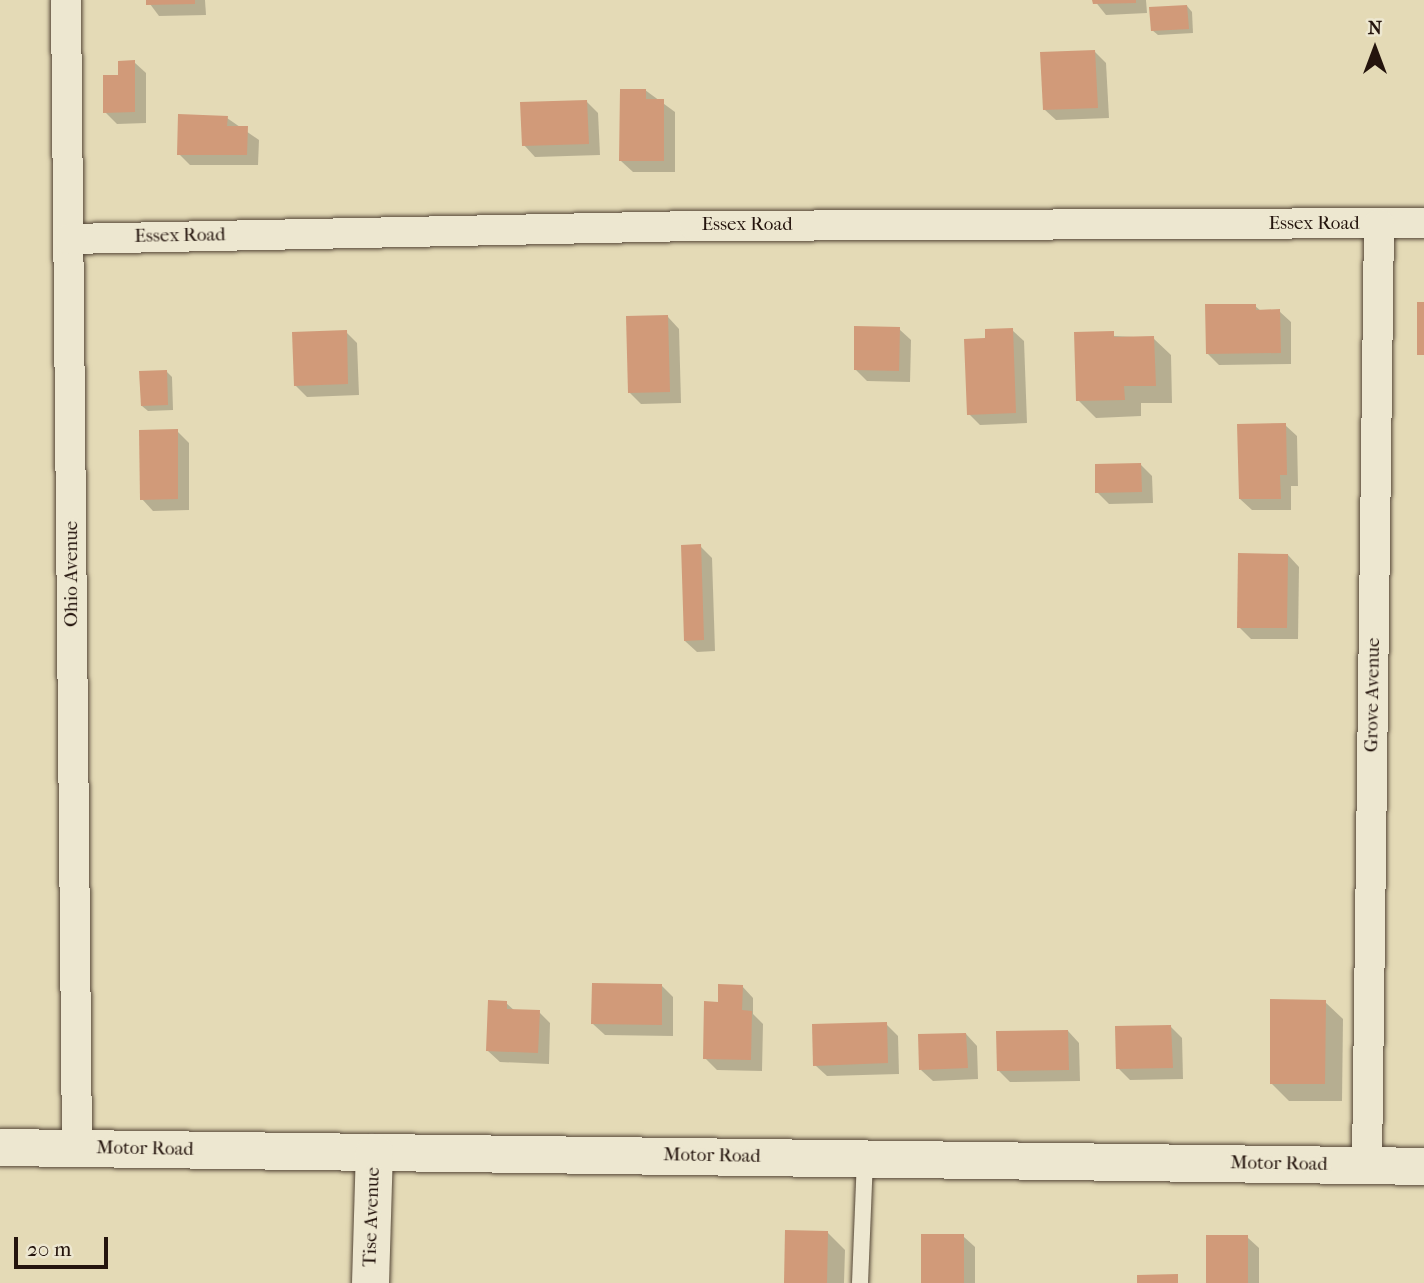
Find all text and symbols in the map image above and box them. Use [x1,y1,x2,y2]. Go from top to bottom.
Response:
north arrow [1340,14,1410,84]
text: N [1368,17,1382,39]
street label: Essex Road [1268,213,1360,235]
street label: Essex Road [701,214,793,236]
street label: Essex Road [134,224,226,248]
street label: Ohio Avenue [61,521,83,627]
street label: Grove Avenue [1361,637,1385,753]
street label: Motor Road [96,1137,194,1161]
street label: Motor Road [663,1144,761,1168]
street label: Motor Road [1230,1152,1328,1176]
street label: Tise Avenue [359,1167,385,1267]
scale bar [18,1224,112,1268]
text: 20 m [27,1237,71,1261]

